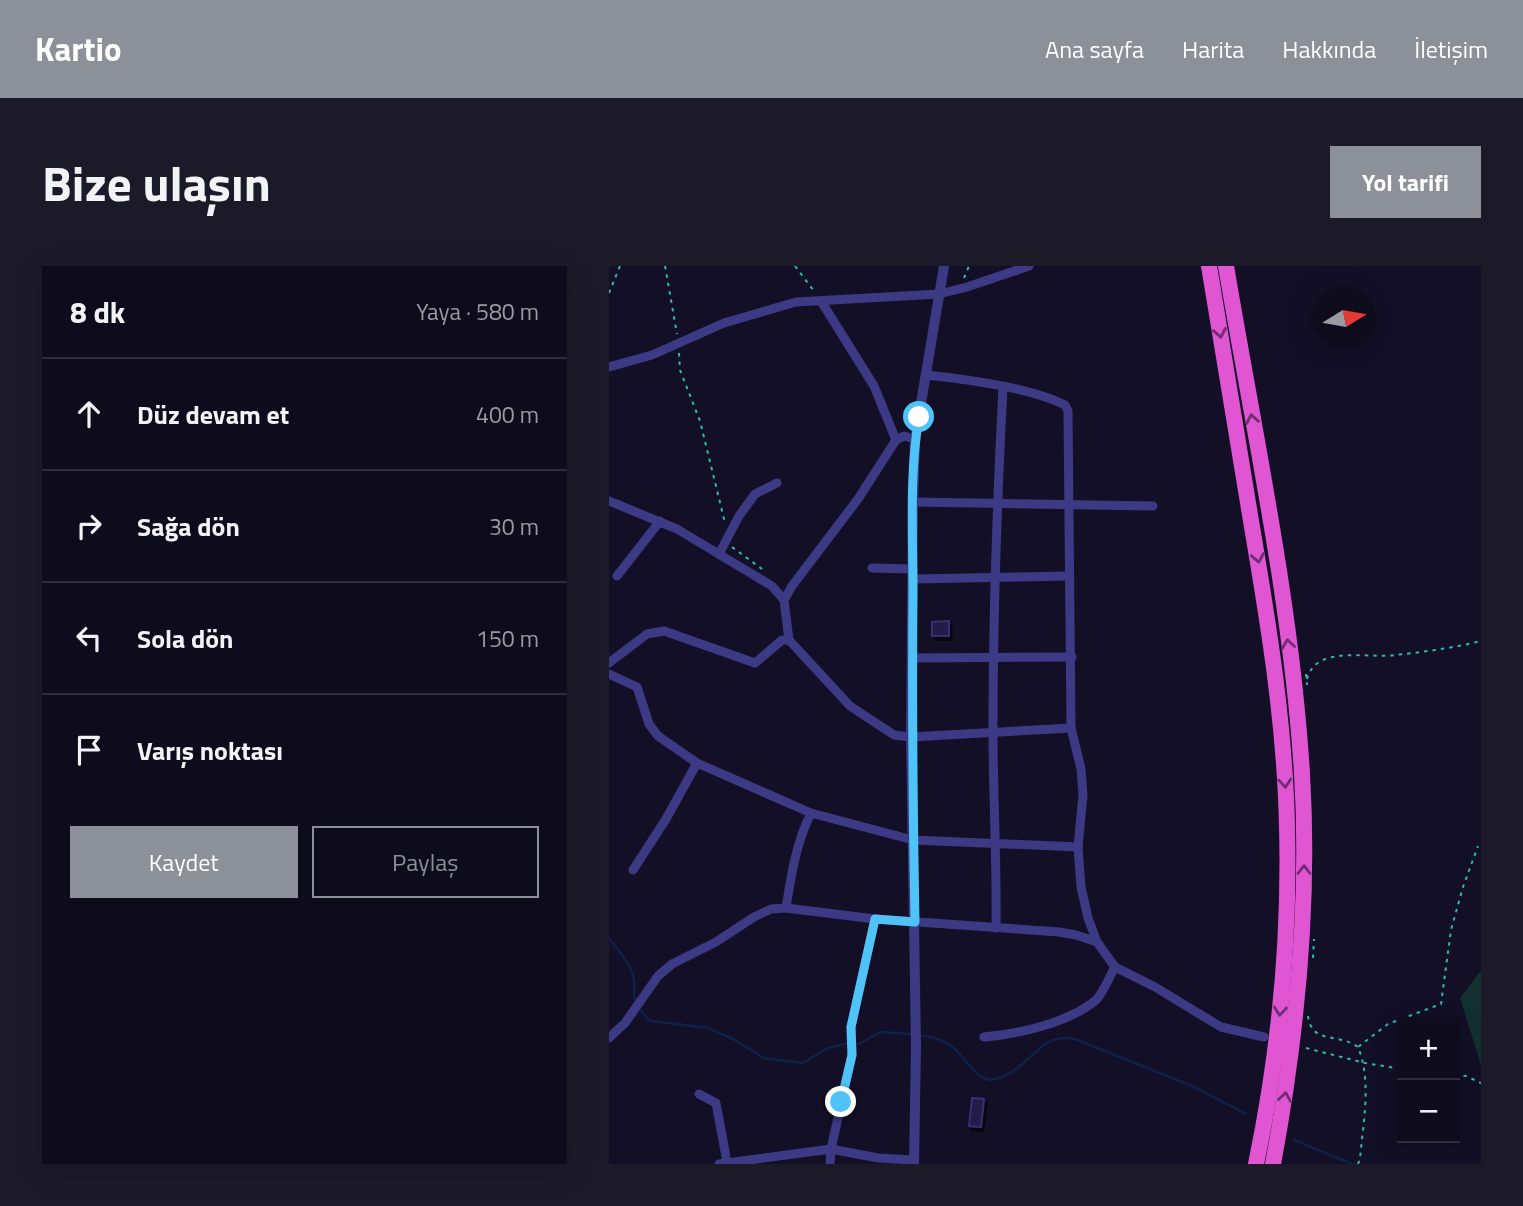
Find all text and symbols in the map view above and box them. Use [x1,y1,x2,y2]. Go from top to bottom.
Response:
text: Kartio [35,24,122,74]
text: Ana sayfa [1045,31,1144,67]
text: Harita [1182,31,1244,67]
text: Hakkında [1282,31,1376,67]
text: İletişim [1414,31,1488,67]
text: Bize ulaşın [42,145,271,220]
button: Yol tarifi [1330,146,1481,218]
north arrow [1313,287,1376,350]
text: 8 dk [70,289,125,335]
text: Yaya · 580 m [416,294,539,329]
one-way arrow [1212,327,1227,339]
icon: ahead [70,395,108,433]
text: Düz devam et [137,395,289,434]
text: 400 m [476,397,539,432]
route start [903,401,934,432]
one-way arrow [1245,413,1260,425]
icon: right [70,507,108,545]
text: Sağa dön [137,507,240,546]
text: 30 m [489,509,539,544]
one-way arrow [1250,552,1265,564]
icon: left [70,619,108,657]
text: Sola dön [137,619,234,658]
text: 150 m [476,621,539,656]
one-way arrow [1281,638,1296,650]
icon: arrive [70,731,108,769]
text: Varış noktası [137,731,283,770]
one-way arrow [1277,778,1292,789]
button: Kaydet [70,826,298,898]
button: Paylaş [312,826,539,898]
one-way arrow [1296,865,1312,875]
one-way arrow [1273,1005,1288,1016]
map controls [1397,1017,1460,1143]
button: + [1397,1017,1460,1080]
button: − [1397,1080,1460,1143]
route end [825,1086,856,1117]
one-way arrow [1278,1091,1293,1103]

